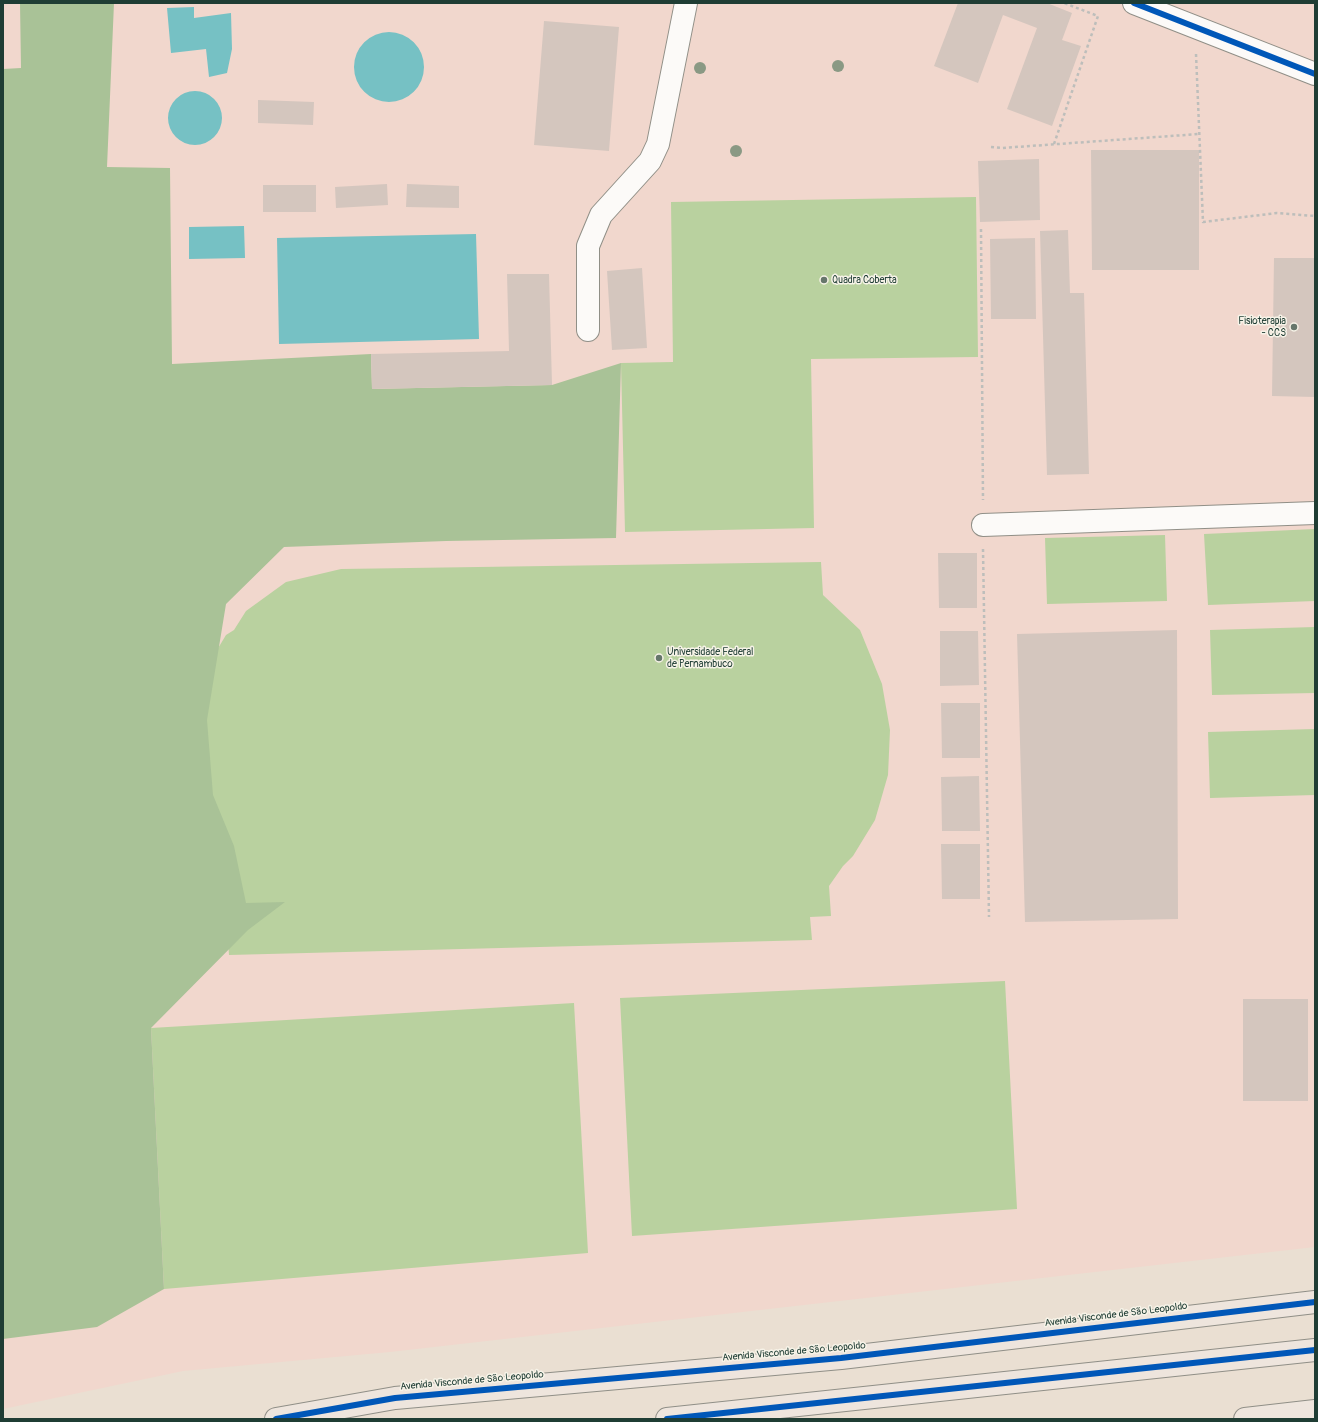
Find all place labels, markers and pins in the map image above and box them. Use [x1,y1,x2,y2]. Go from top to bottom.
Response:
place label: Quadra Coberta [832,274,897,286]
marker: Quadra Coberta [819,275,829,285]
place label: Fisioterapia - CCS [1238,315,1286,338]
marker: Fisioterapia - CCS [1289,322,1299,332]
place label: Universidade Federal de Pernambuco [667,646,753,670]
marker: Universidade Federal de Pernambuco [654,653,664,663]

